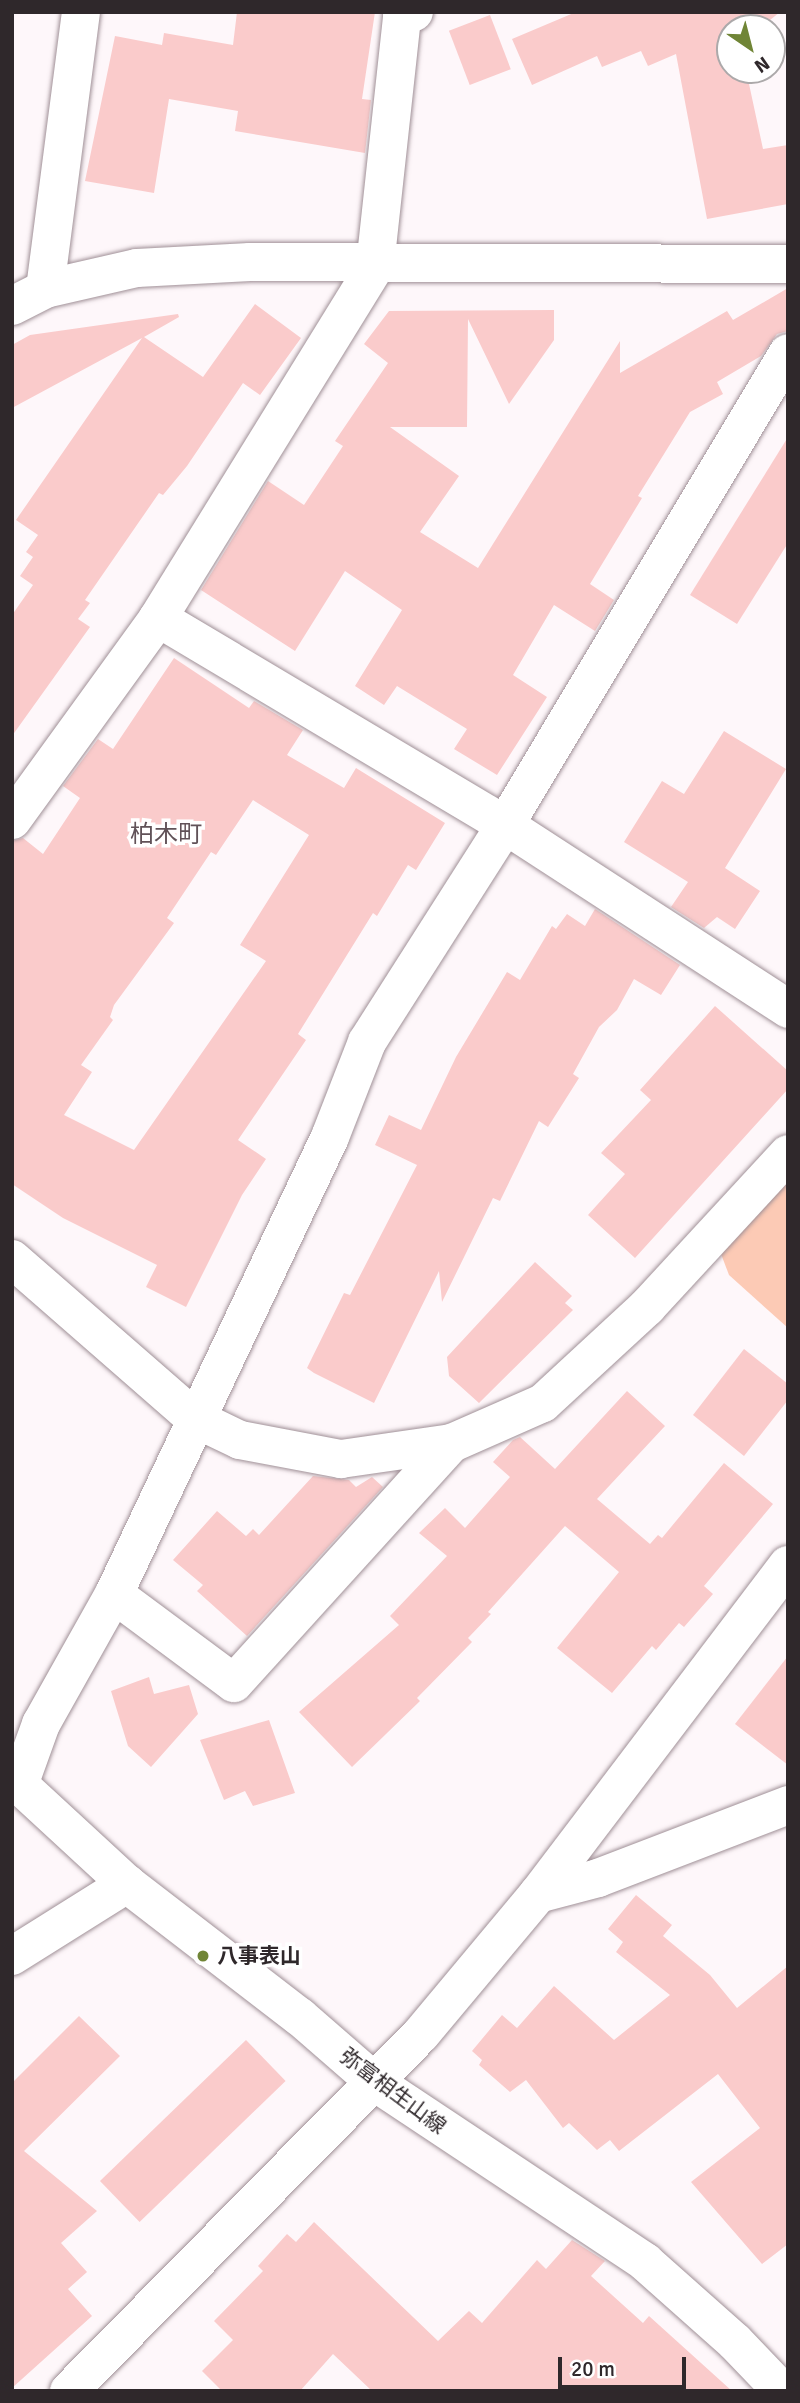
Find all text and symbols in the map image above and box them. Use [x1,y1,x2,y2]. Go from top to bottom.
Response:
north arrow [716,14,786,84]
text: N [750,51,774,78]
district label: 柏木町 [130,821,202,849]
place label: 八事表山 [217,1943,301,1969]
marker: 八事表山 [195,1948,211,1964]
street label: 弥富相生山線 [335,2043,451,2139]
scale bar [562,2344,690,2388]
text: 20 m [571,2356,615,2382]

